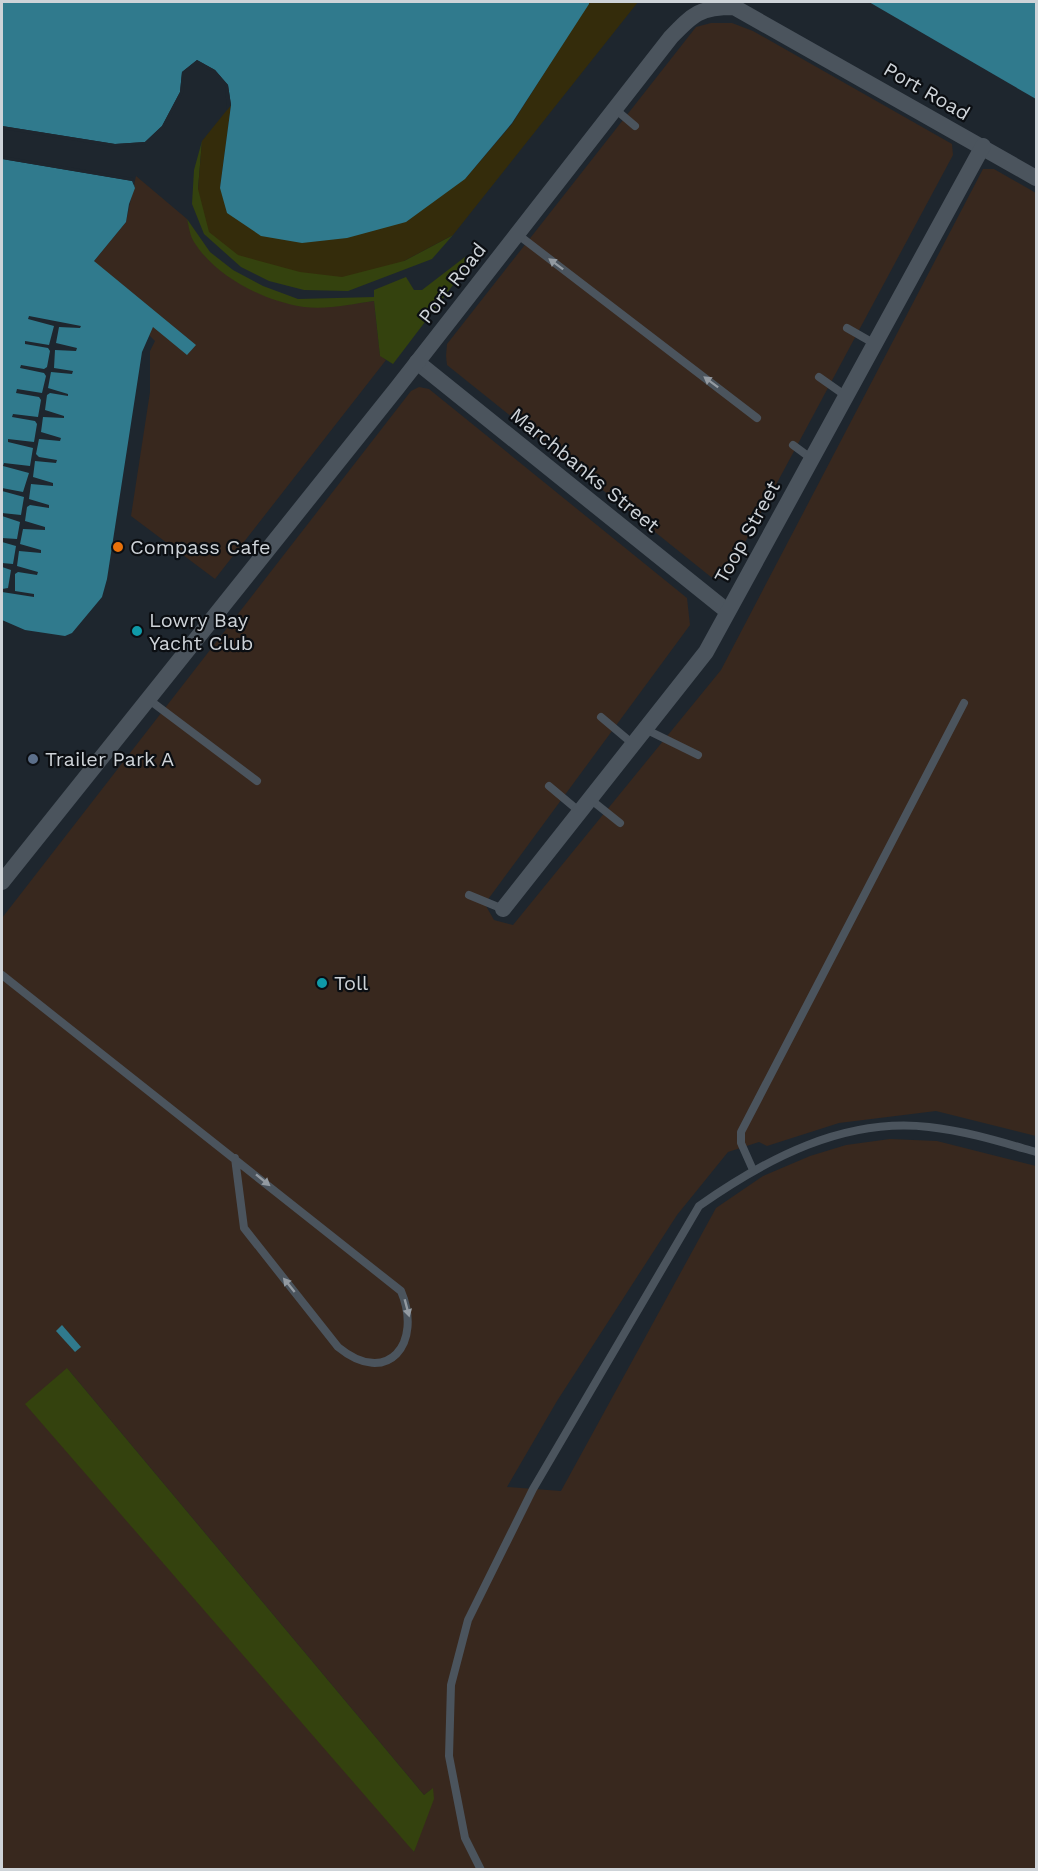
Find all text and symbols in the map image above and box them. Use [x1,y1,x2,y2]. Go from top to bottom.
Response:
street label: Port Road [880,57,974,125]
street label: Port Road [413,238,491,328]
one-way arrow [548,258,563,270]
one-way arrow [703,376,719,388]
street label: Marchbanks Street [506,403,665,538]
street label: Toop Street [709,476,785,587]
place label: Compass Cafe [130,535,271,559]
marker: Compass Cafe [111,540,125,554]
place label: Lowry Bay Yacht Club [149,608,253,655]
marker: Lowry Bay Yacht Club [130,624,144,638]
place label: Trailer Park A [45,747,174,771]
marker: Trailer Park A [26,752,40,766]
place label: Toll [334,971,368,995]
marker: Toll [315,976,329,990]
one-way arrow [255,1174,270,1186]
one-way arrow [283,1277,296,1292]
one-way arrow [402,1299,412,1317]

